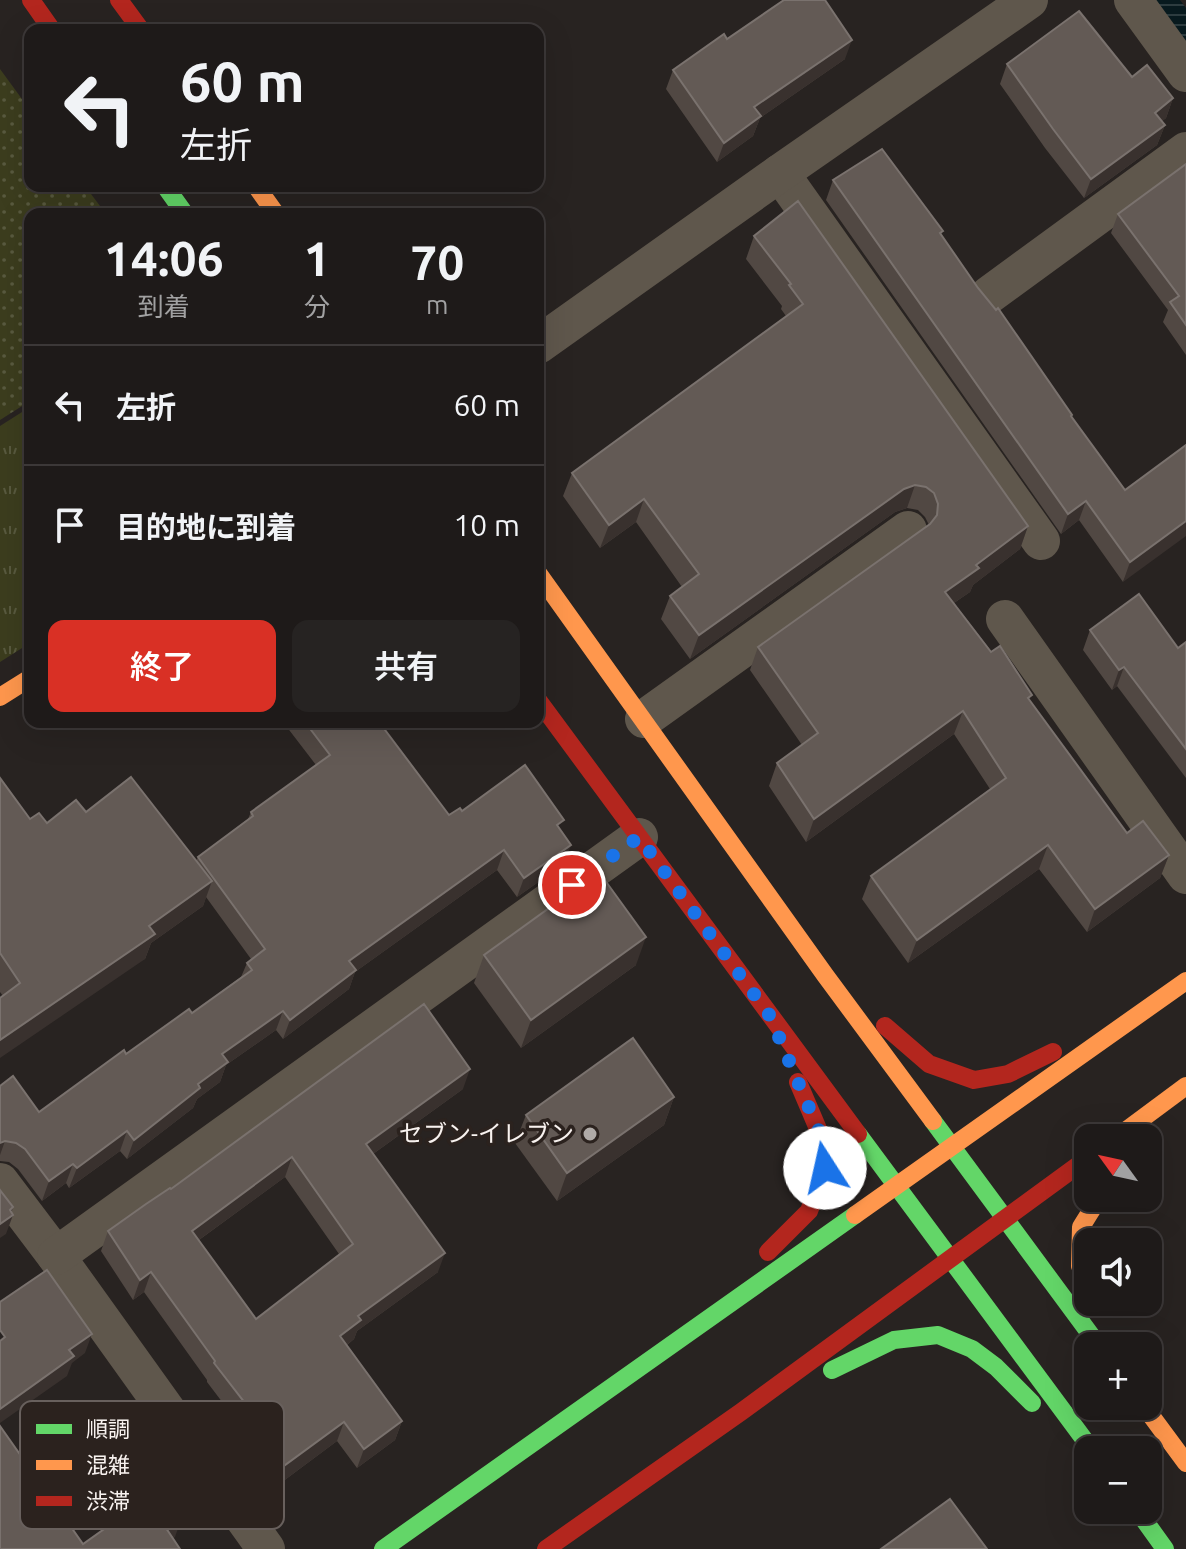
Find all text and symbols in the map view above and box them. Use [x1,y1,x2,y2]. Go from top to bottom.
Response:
text: 60 m [180,50,305,113]
icon: left [48,56,152,160]
text: 左折 [180,124,252,165]
text: 14:06 [104,231,224,285]
text: 1 [303,231,331,285]
text: 70 [410,235,464,289]
text: m [426,290,448,319]
text: 到着 [138,292,190,321]
text: 分 [304,292,330,321]
icon: left [48,383,92,427]
text: 60 m [453,388,520,422]
text: 左折 [116,390,176,424]
icon: arrive [48,503,92,547]
text: 10 m [453,508,520,542]
text: 目的地に到着 [116,510,296,544]
button: 終了 [48,620,276,712]
button: 共有 [292,620,520,712]
pin [538,851,606,919]
icon: arrive [550,863,594,907]
place label: セブン-イレブン [399,1120,574,1147]
north arrow [1074,1124,1162,1212]
map controls [1074,1124,1162,1524]
marker: セブン-イレブン [581,1125,599,1143]
position arrow [783,1126,867,1210]
button: sound [1074,1228,1162,1316]
button: + [1074,1332,1162,1420]
legend [20,1401,284,1529]
text: 順調 [86,1416,130,1441]
button: − [1074,1436,1162,1524]
text: 混雑 [86,1452,130,1477]
text: 渋滞 [86,1488,130,1513]

